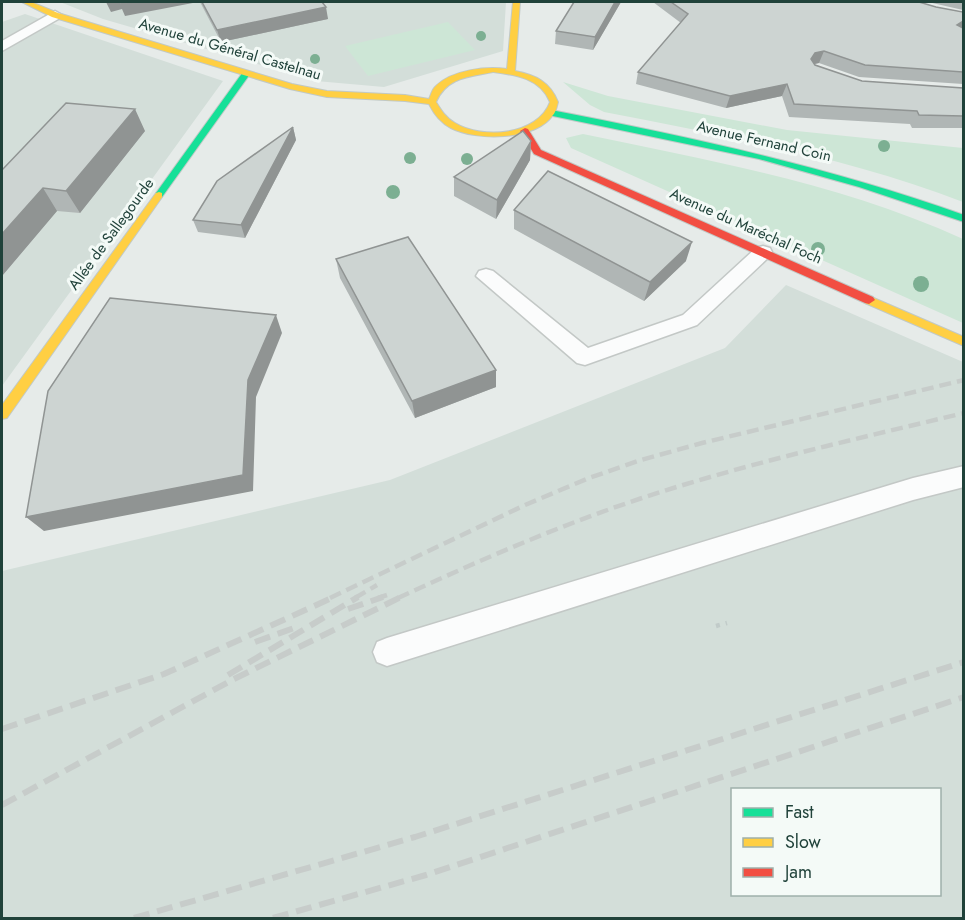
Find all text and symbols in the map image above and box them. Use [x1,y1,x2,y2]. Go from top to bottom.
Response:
street label: Avenue du Général Castelnau [136,12,324,86]
street label: Avenue Fernand Coin [695,115,833,167]
street label: Allée de Sallegourde [63,173,159,295]
street label: Avenue du Maréchal Foch [666,182,826,270]
legend [731,788,941,896]
text: Fast [785,799,814,825]
text: Slow [785,829,822,855]
text: Jam [783,859,812,885]

